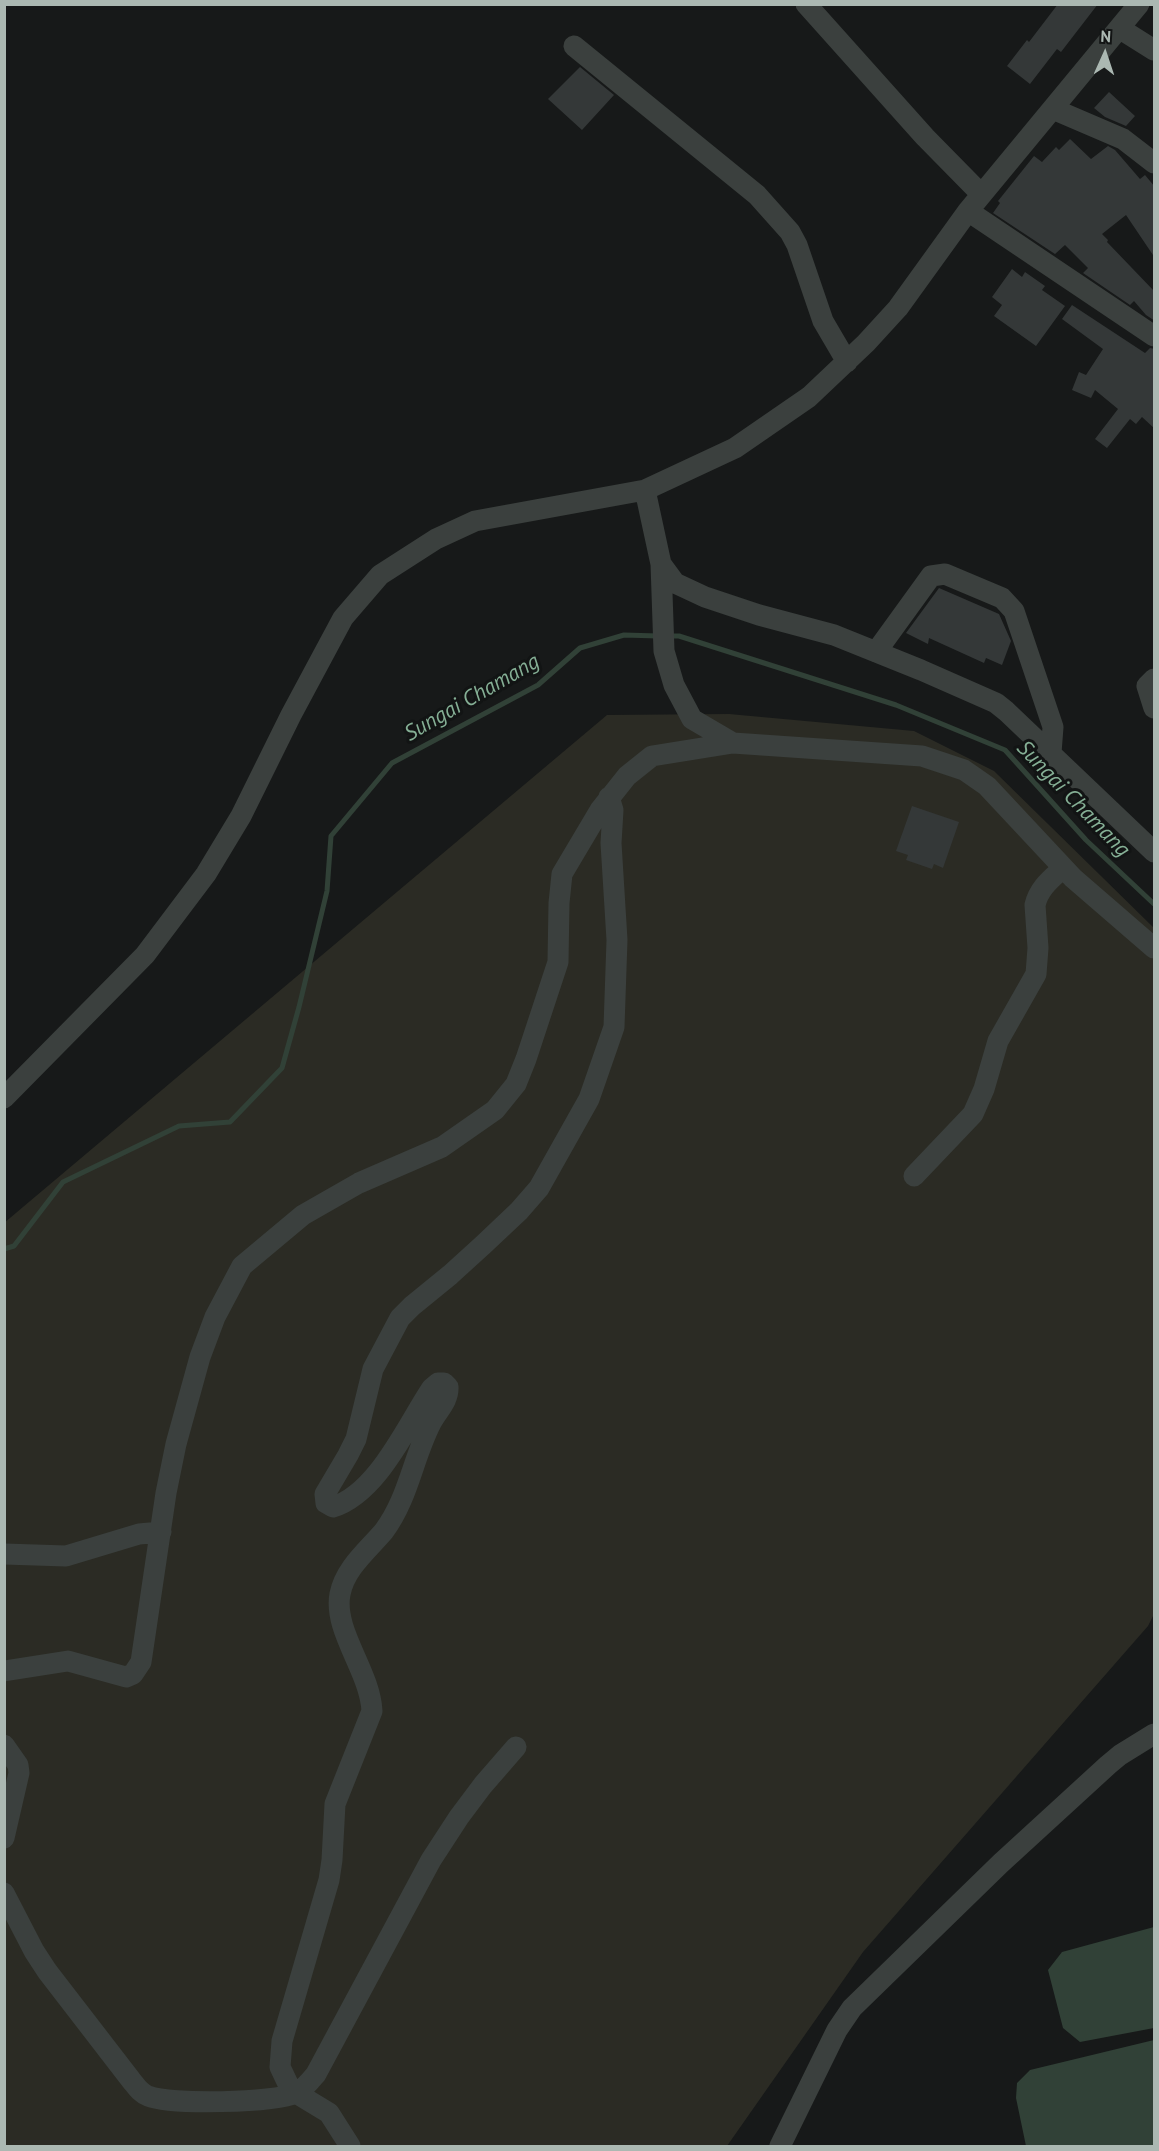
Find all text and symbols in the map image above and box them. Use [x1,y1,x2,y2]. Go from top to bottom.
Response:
north arrow [1075,24,1135,84]
text: N [1100,26,1112,46]
water label: Sungai Chamang [400,649,544,747]
water label: Sungai Chamang [1011,735,1135,863]

